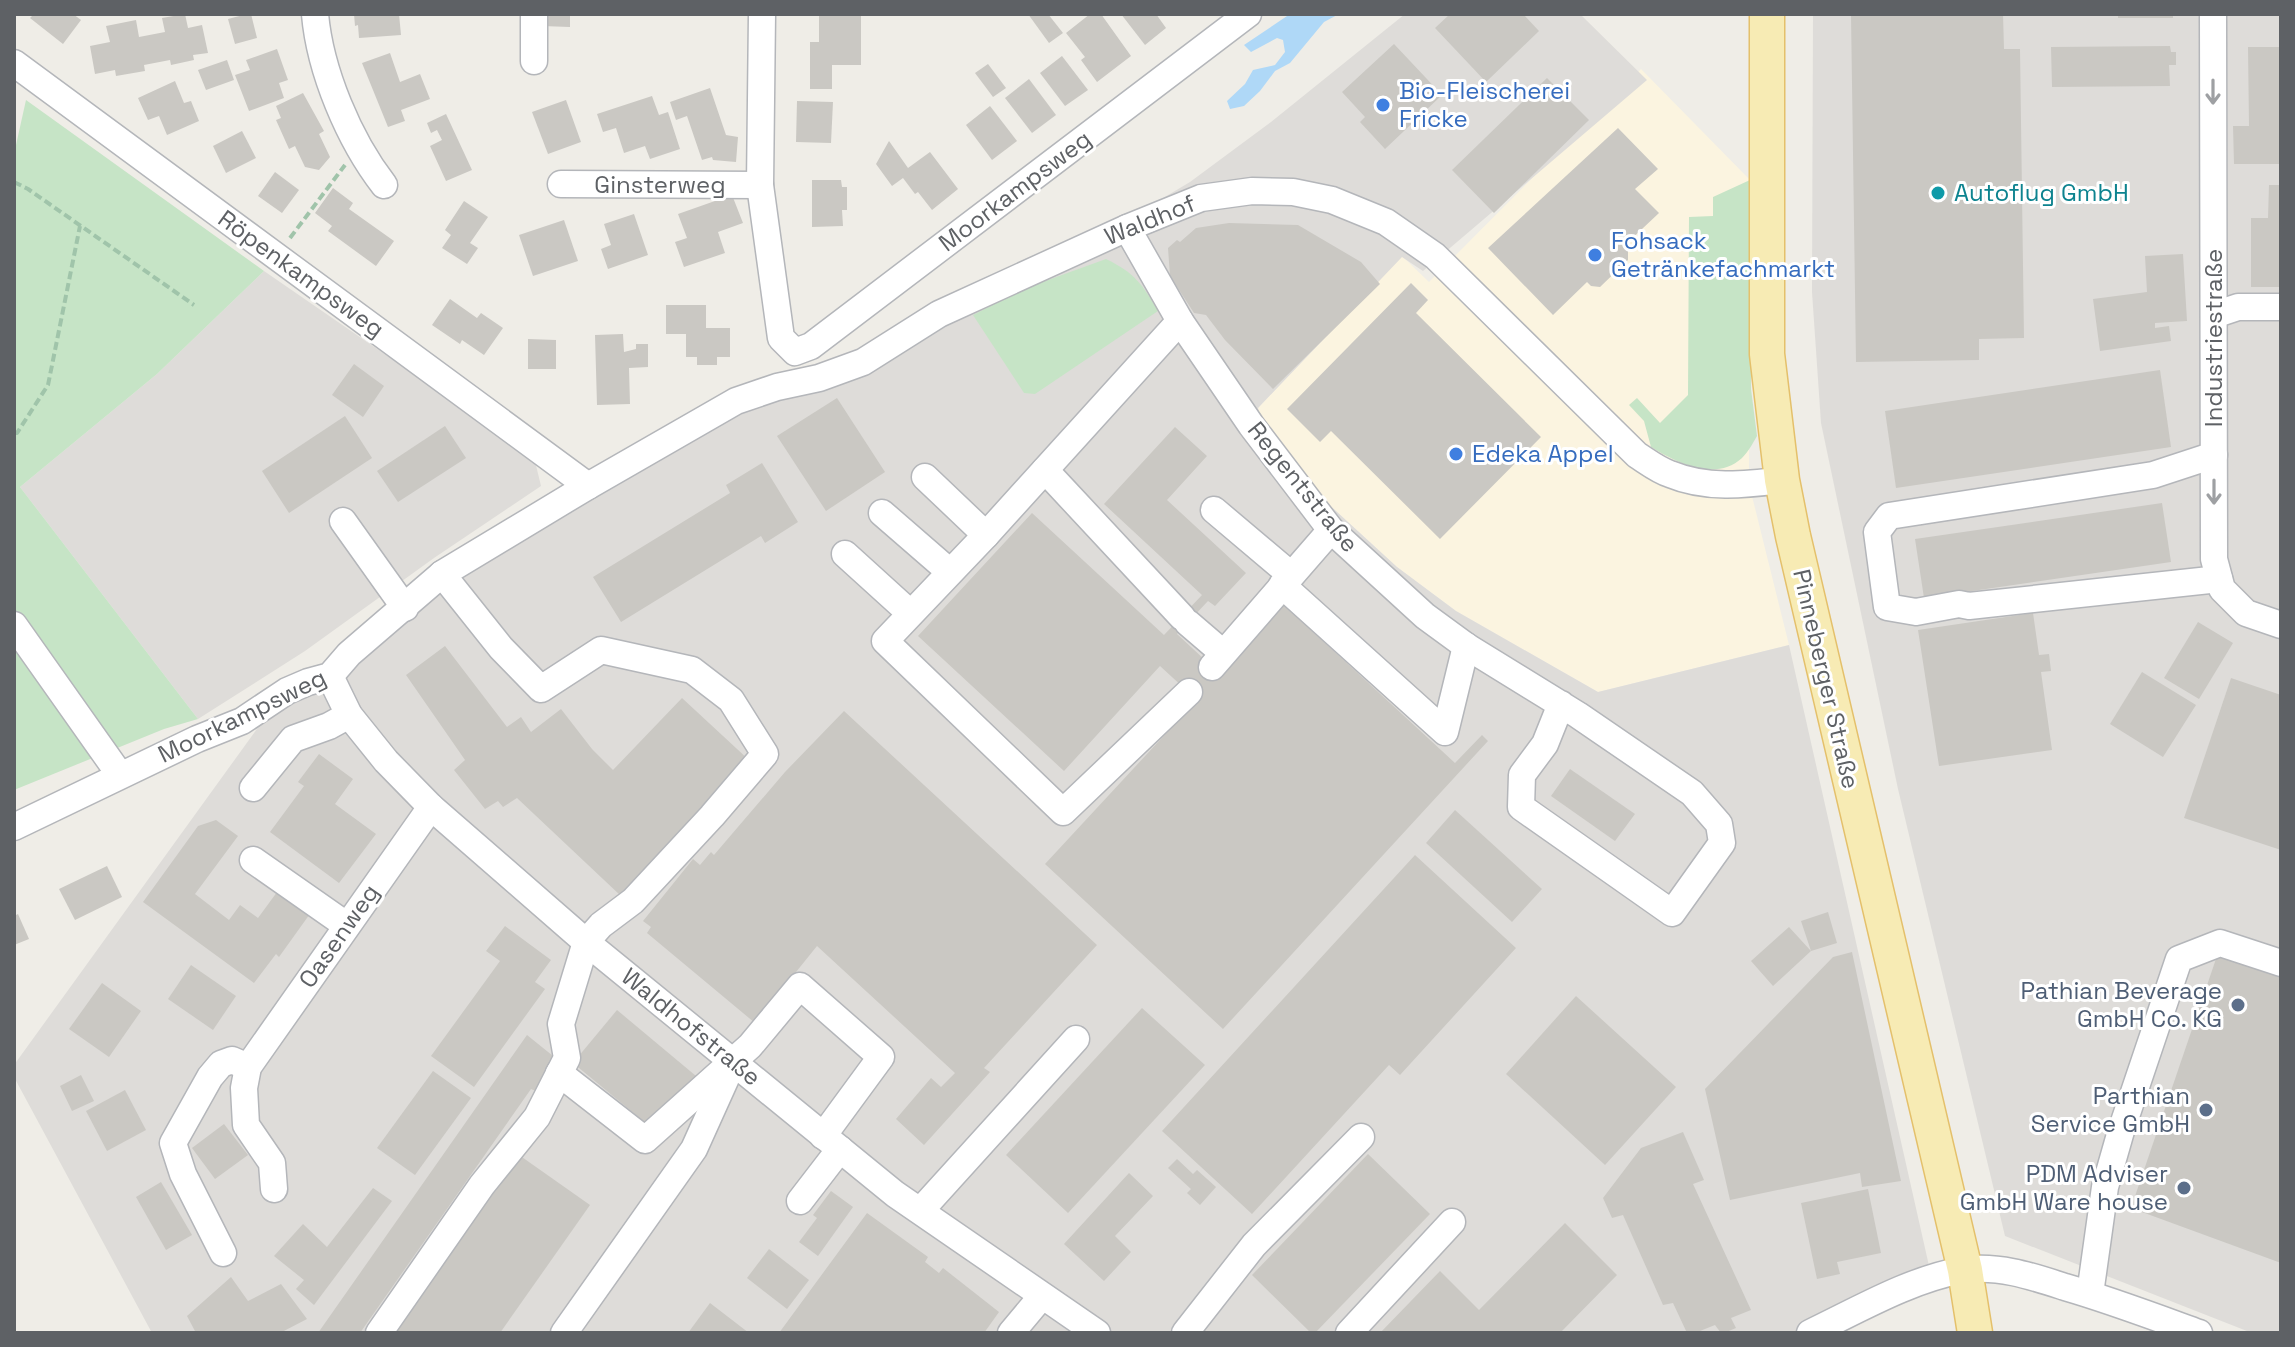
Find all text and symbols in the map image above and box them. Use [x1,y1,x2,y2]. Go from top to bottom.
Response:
place label: Bio-Fleischerei Fricke [1399,75,1570,134]
one-way arrow [2205,78,2221,105]
marker: Bio-Fleischerei Fricke [1374,96,1392,114]
street label: Moorkampsweg [932,123,1097,258]
street label: Ginsterweg [594,169,726,200]
place label: Autoflug GmbH [1954,177,2129,208]
marker: Autoflug GmbH [1929,184,1947,202]
street label: Waldhof [1100,187,1200,252]
street label: Röpenkampsweg [212,203,390,344]
place label: Fohsack Getränkefachmarkt [1611,225,1835,284]
marker: Fohsack Getränkefachmarkt [1586,246,1604,264]
street label: Industriestraße [2198,249,2229,427]
street label: Regentstraße [1241,415,1366,558]
place label: Edeka Appel [1472,438,1614,469]
marker: Edeka Appel [1447,445,1465,463]
one-way arrow [2206,478,2222,505]
street label: Pinneberger Straße [1786,566,1867,792]
street label: Moorkampsweg [153,661,331,770]
street label: Oasenweg [292,878,386,994]
street label: Waldhofstraße [615,961,767,1092]
place label: Pathian Beverage GmbH Co. KG [2021,975,2222,1034]
marker: Pathian Beverage GmbH Co. KG [2229,996,2247,1014]
place label: Parthian Service GmbH [2031,1080,2190,1139]
marker: Parthian Service GmbH [2197,1101,2215,1119]
place label: PDM Adviser GmbH Ware house [1960,1158,2168,1217]
marker: PDM Adviser GmbH Ware house [2175,1179,2193,1197]

